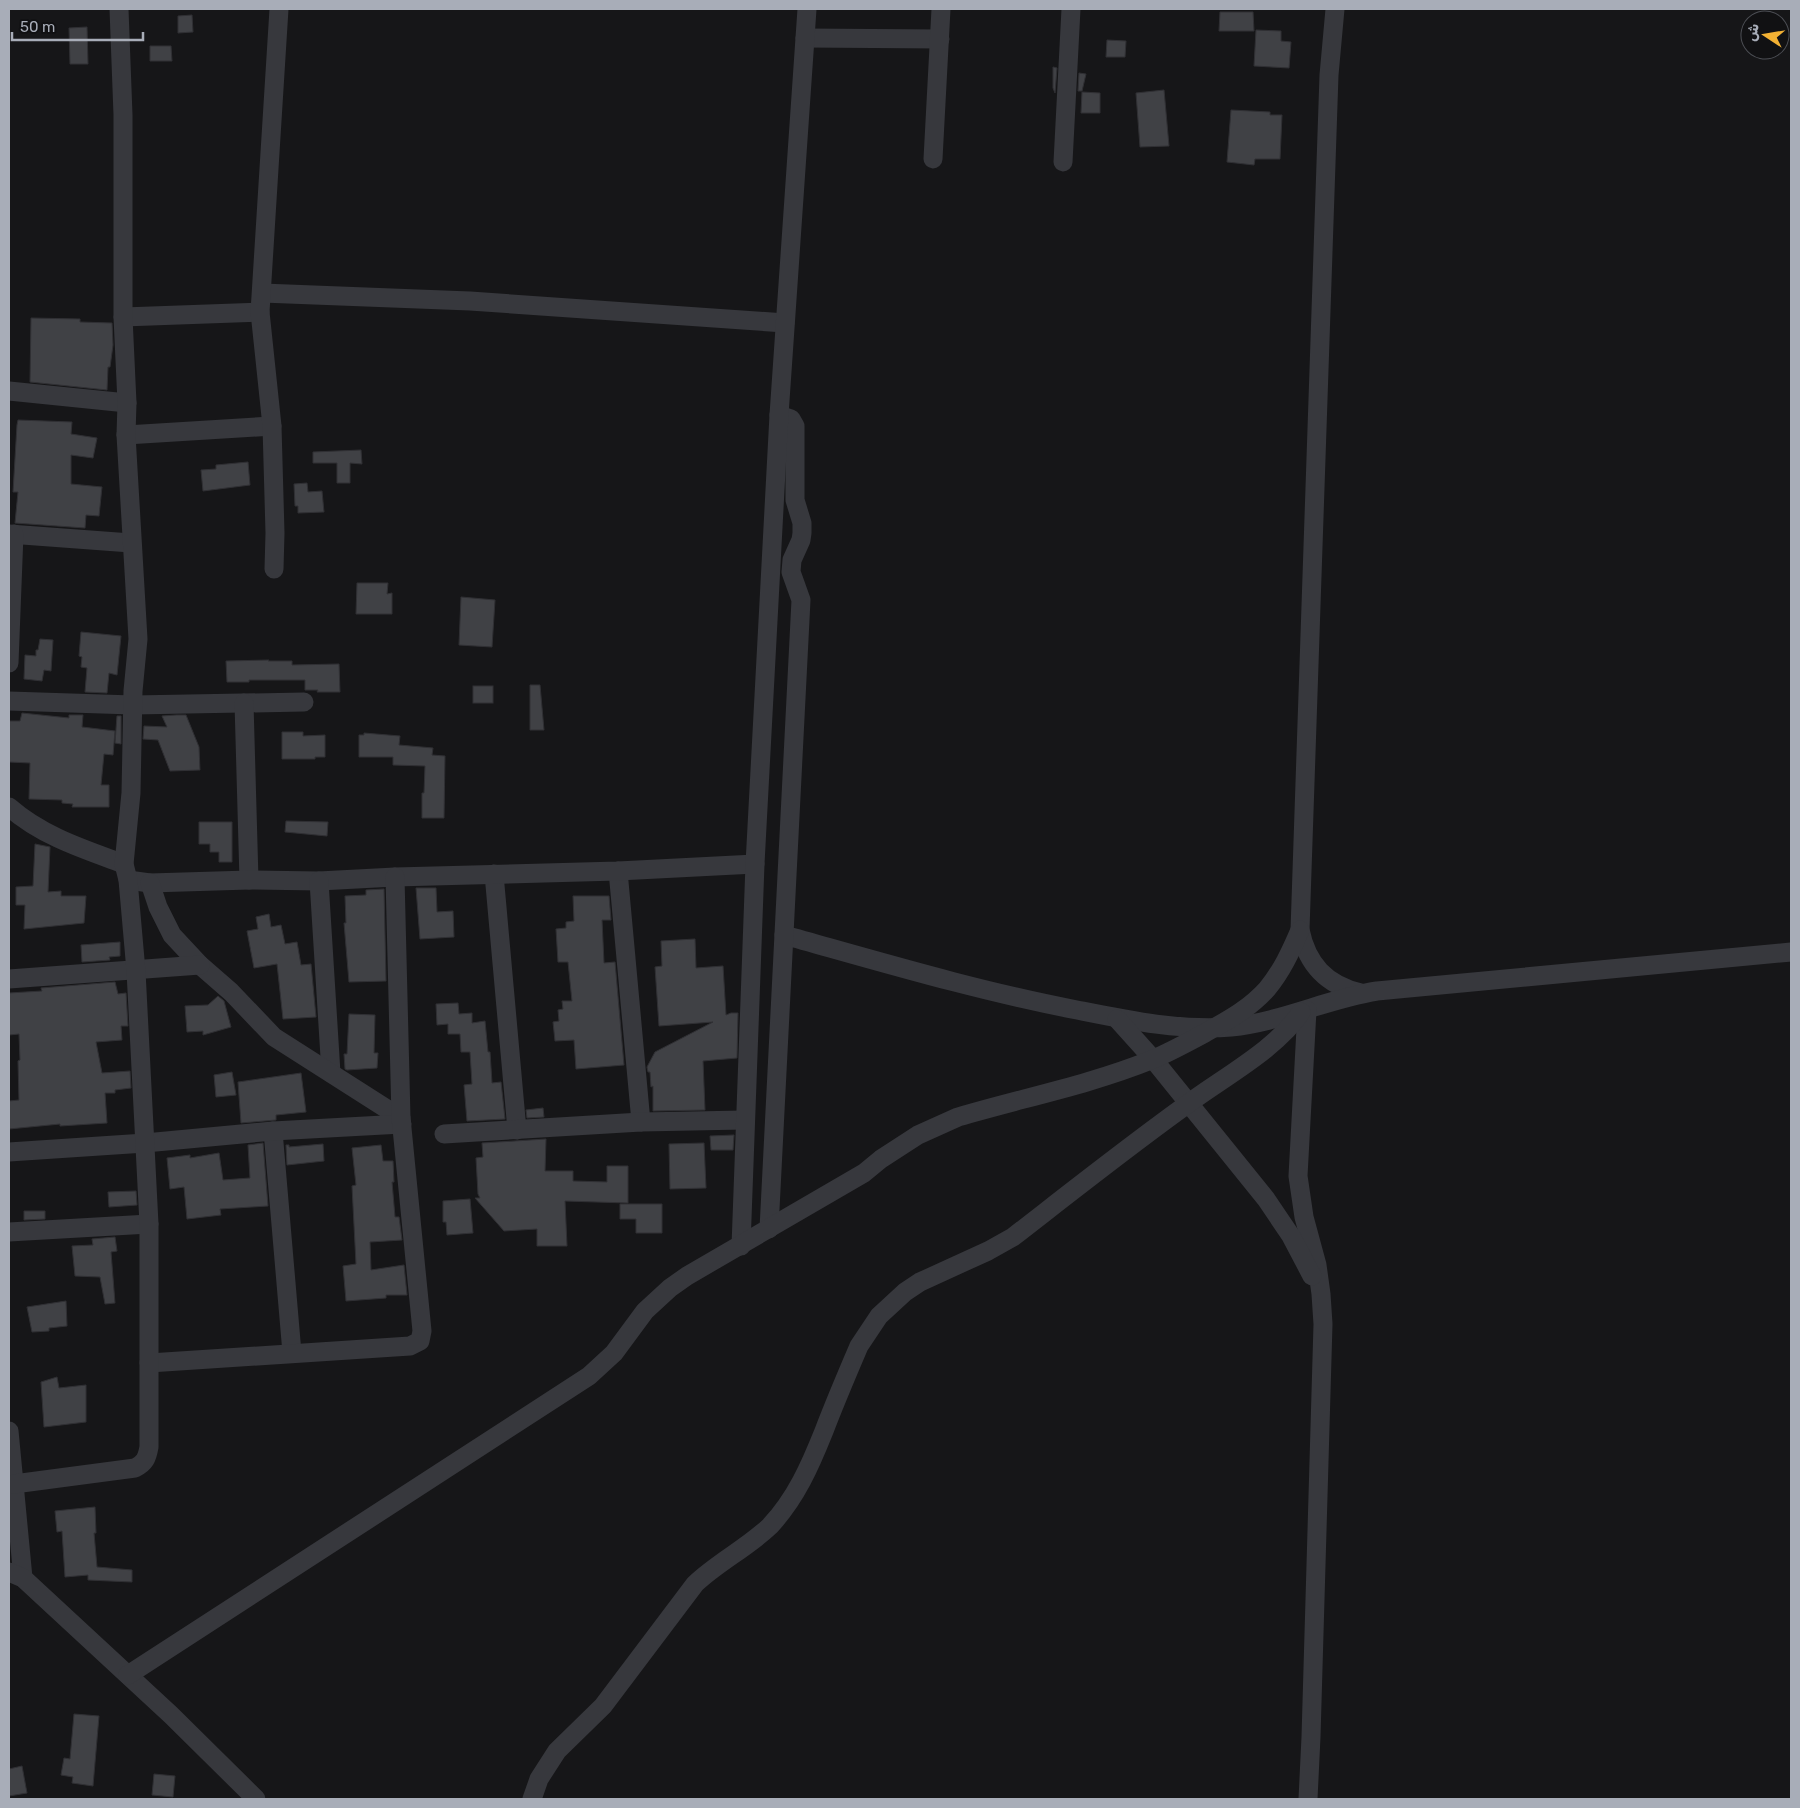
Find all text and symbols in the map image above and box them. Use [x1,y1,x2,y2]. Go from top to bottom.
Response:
scale bar [12,10,144,42]
north arrow [1740,10,1790,60]
text: 50 m [20,18,55,36]
text: ش [1743,22,1763,43]

